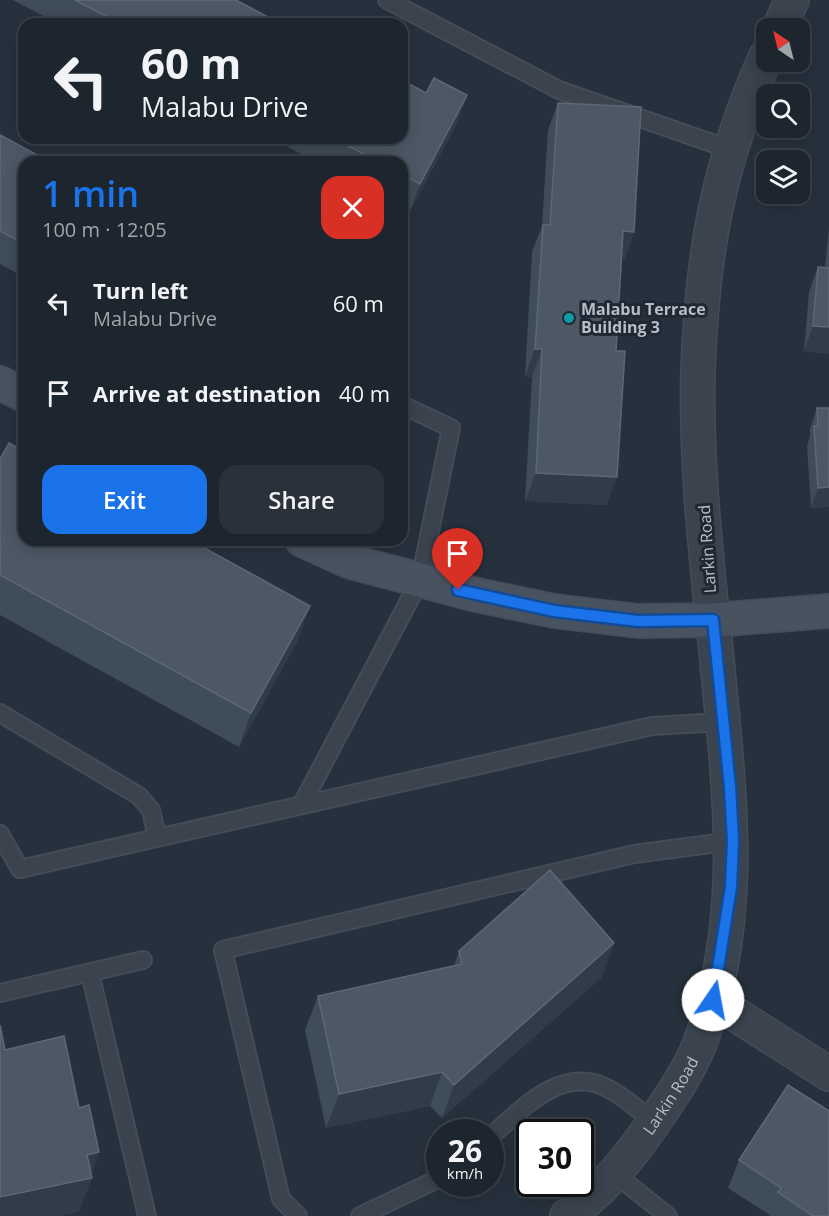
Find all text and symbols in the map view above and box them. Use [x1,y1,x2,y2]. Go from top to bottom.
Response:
north arrow [756,18,810,72]
map controls [756,18,810,204]
text: 60 m [141,34,241,91]
icon: left [42,42,120,120]
button: search [756,84,810,138]
text: Malabu Drive [141,88,308,125]
button: layers [756,150,810,204]
text: 1 min [42,169,139,218]
button: close [321,176,384,239]
text: 100 m · 12:05 [42,216,167,243]
text: Turn left [93,275,188,305]
icon: left [42,287,75,320]
text: 60 m [333,288,384,318]
place label: Malabu Terrace Building 3 [581,298,706,338]
text: Malabu Drive [93,305,217,332]
marker: Malabu Terrace Building 3 [562,311,576,325]
icon: arrive [42,377,75,410]
text: Arrive at destination [93,378,321,408]
text: 40 m [339,378,390,408]
button: Exit [42,465,207,534]
button: Share [219,465,384,534]
street label: Larkin Road [693,504,721,594]
pin [432,528,483,590]
icon: arrive [441,537,474,570]
position arrow [681,968,745,1032]
street label: Larkin Road [638,1053,703,1139]
speed limit sign: 30 [516,1119,594,1197]
text: 26 [448,1130,482,1171]
text: km/h [447,1163,483,1183]

